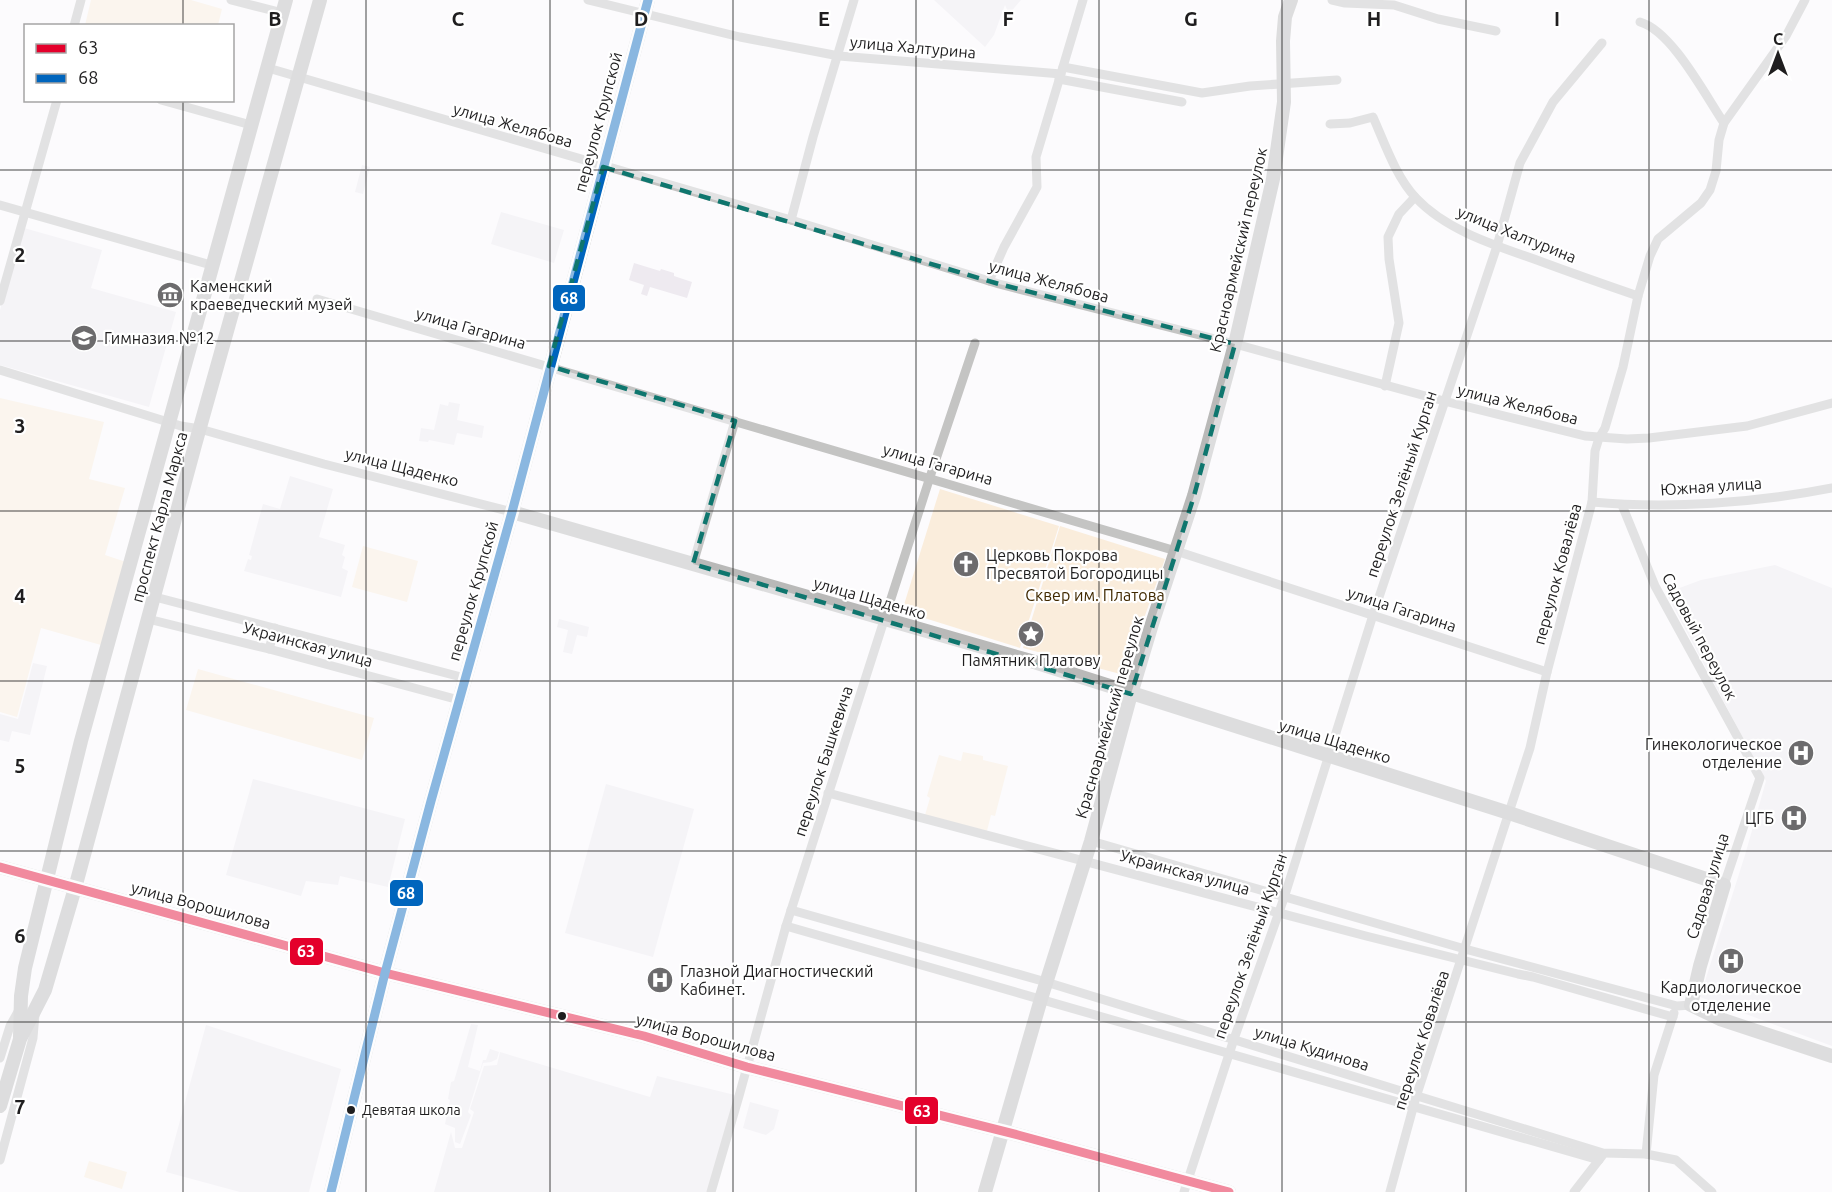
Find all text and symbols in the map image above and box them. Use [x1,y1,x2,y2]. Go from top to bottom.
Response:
text: B [268,7,282,30]
text: C [452,7,465,30]
text: D [634,7,648,30]
text: E [818,7,830,30]
text: F [1002,7,1014,30]
text: G [1184,7,1198,30]
text: H [1367,7,1381,30]
text: I [1554,7,1560,30]
legend [24,24,234,102]
north arrow [1748,24,1808,84]
text: С [1773,30,1783,48]
street label: улица Халтурина [849,33,977,61]
text: 63 [78,37,98,57]
street label: переулок Крупской [571,50,625,194]
text: 68 [78,67,98,87]
street label: улица Желябова [451,99,575,151]
street label: Красноармейский переулок [1206,146,1270,354]
street label: улица Халтурина [1455,202,1579,266]
text: 2 [14,243,26,266]
street label: улица Желябова [987,256,1111,306]
place label: Каменский краеведческий музей [190,277,353,313]
museum icon: Каменский краеведческий музей [155,280,185,310]
line badge: 68 [552,284,586,312]
text: 68 [560,289,578,307]
street label: улица Гагарина [414,304,528,352]
school or university icon: Гимназия №12 [69,323,99,353]
place label: Гимназия №12 [104,329,214,347]
street label: улица Желябова [1456,380,1580,428]
street label: переулок Зелёный Курган [1362,389,1440,579]
text: 3 [14,414,26,437]
street label: проспект Карла Маркса [128,430,190,604]
street label: улица Гагарина [881,440,995,488]
street label: улица Щаденко [343,444,461,490]
street label: Южная улица [1660,473,1762,499]
street label: переулок Ковалёва [1529,501,1585,647]
street label: переулок Крупской [444,519,502,663]
place label: Церковь Покрова Пресвятой Богородицы [986,546,1164,582]
church icon: Церковь Покрова Пресвятой Богородицы [951,549,981,579]
street label: Садовый переулок [1659,569,1741,703]
street label: улица Щаденко [812,573,928,623]
street label: улица Гагарина [1345,583,1459,635]
text: 4 [14,584,26,607]
park label: Сквер им. Платова [1025,586,1165,604]
street label: Красноармейский переулок [1071,614,1147,820]
street label: Украинская улица [241,618,375,670]
place icon: Памятник Платову [1016,619,1046,649]
place label: Памятник Платову [962,651,1101,669]
street label: переулок Башкевича [790,684,856,838]
street label: улица Щаденко [1277,715,1393,767]
place label: Гинекологическое отделение [1645,735,1782,771]
hospital icon: Гинекологическое отделение [1786,738,1816,768]
text: 5 [14,754,26,777]
hospital icon: ЦГБ [1779,803,1809,833]
place label: ЦГБ [1745,809,1774,827]
street label: Садовая улица [1682,831,1732,941]
street label: Украинская улица [1118,846,1252,898]
street label: переулок Зелёный Курган [1210,851,1290,1041]
street label: улица Ворошилова [129,878,273,932]
line badge: 68 [389,879,424,907]
text: 68 [397,884,415,902]
text: 6 [14,924,26,947]
line badge: 63 [289,937,324,966]
text: 63 [297,942,315,960]
hospital icon: Кардиологическое отделение [1716,946,1746,976]
place label: Глазной Диагностический Кабинет. [680,962,874,998]
hospital icon: Глазной Диагностический Кабинет. [645,965,675,995]
street label: переулок Ковалёва [1390,968,1452,1112]
place label: Кардиологическое отделение [1661,978,1801,1014]
unlabelled marker [556,1010,568,1022]
street label: улица Ворошилова [634,1010,778,1064]
street label: улица Кудинова [1253,1022,1371,1074]
text: 7 [14,1095,26,1118]
line badge: 63 [904,1096,939,1125]
place label: Девятая школа [362,1102,461,1118]
text: 63 [913,1102,931,1120]
marker: Девятая школа [345,1104,357,1116]

